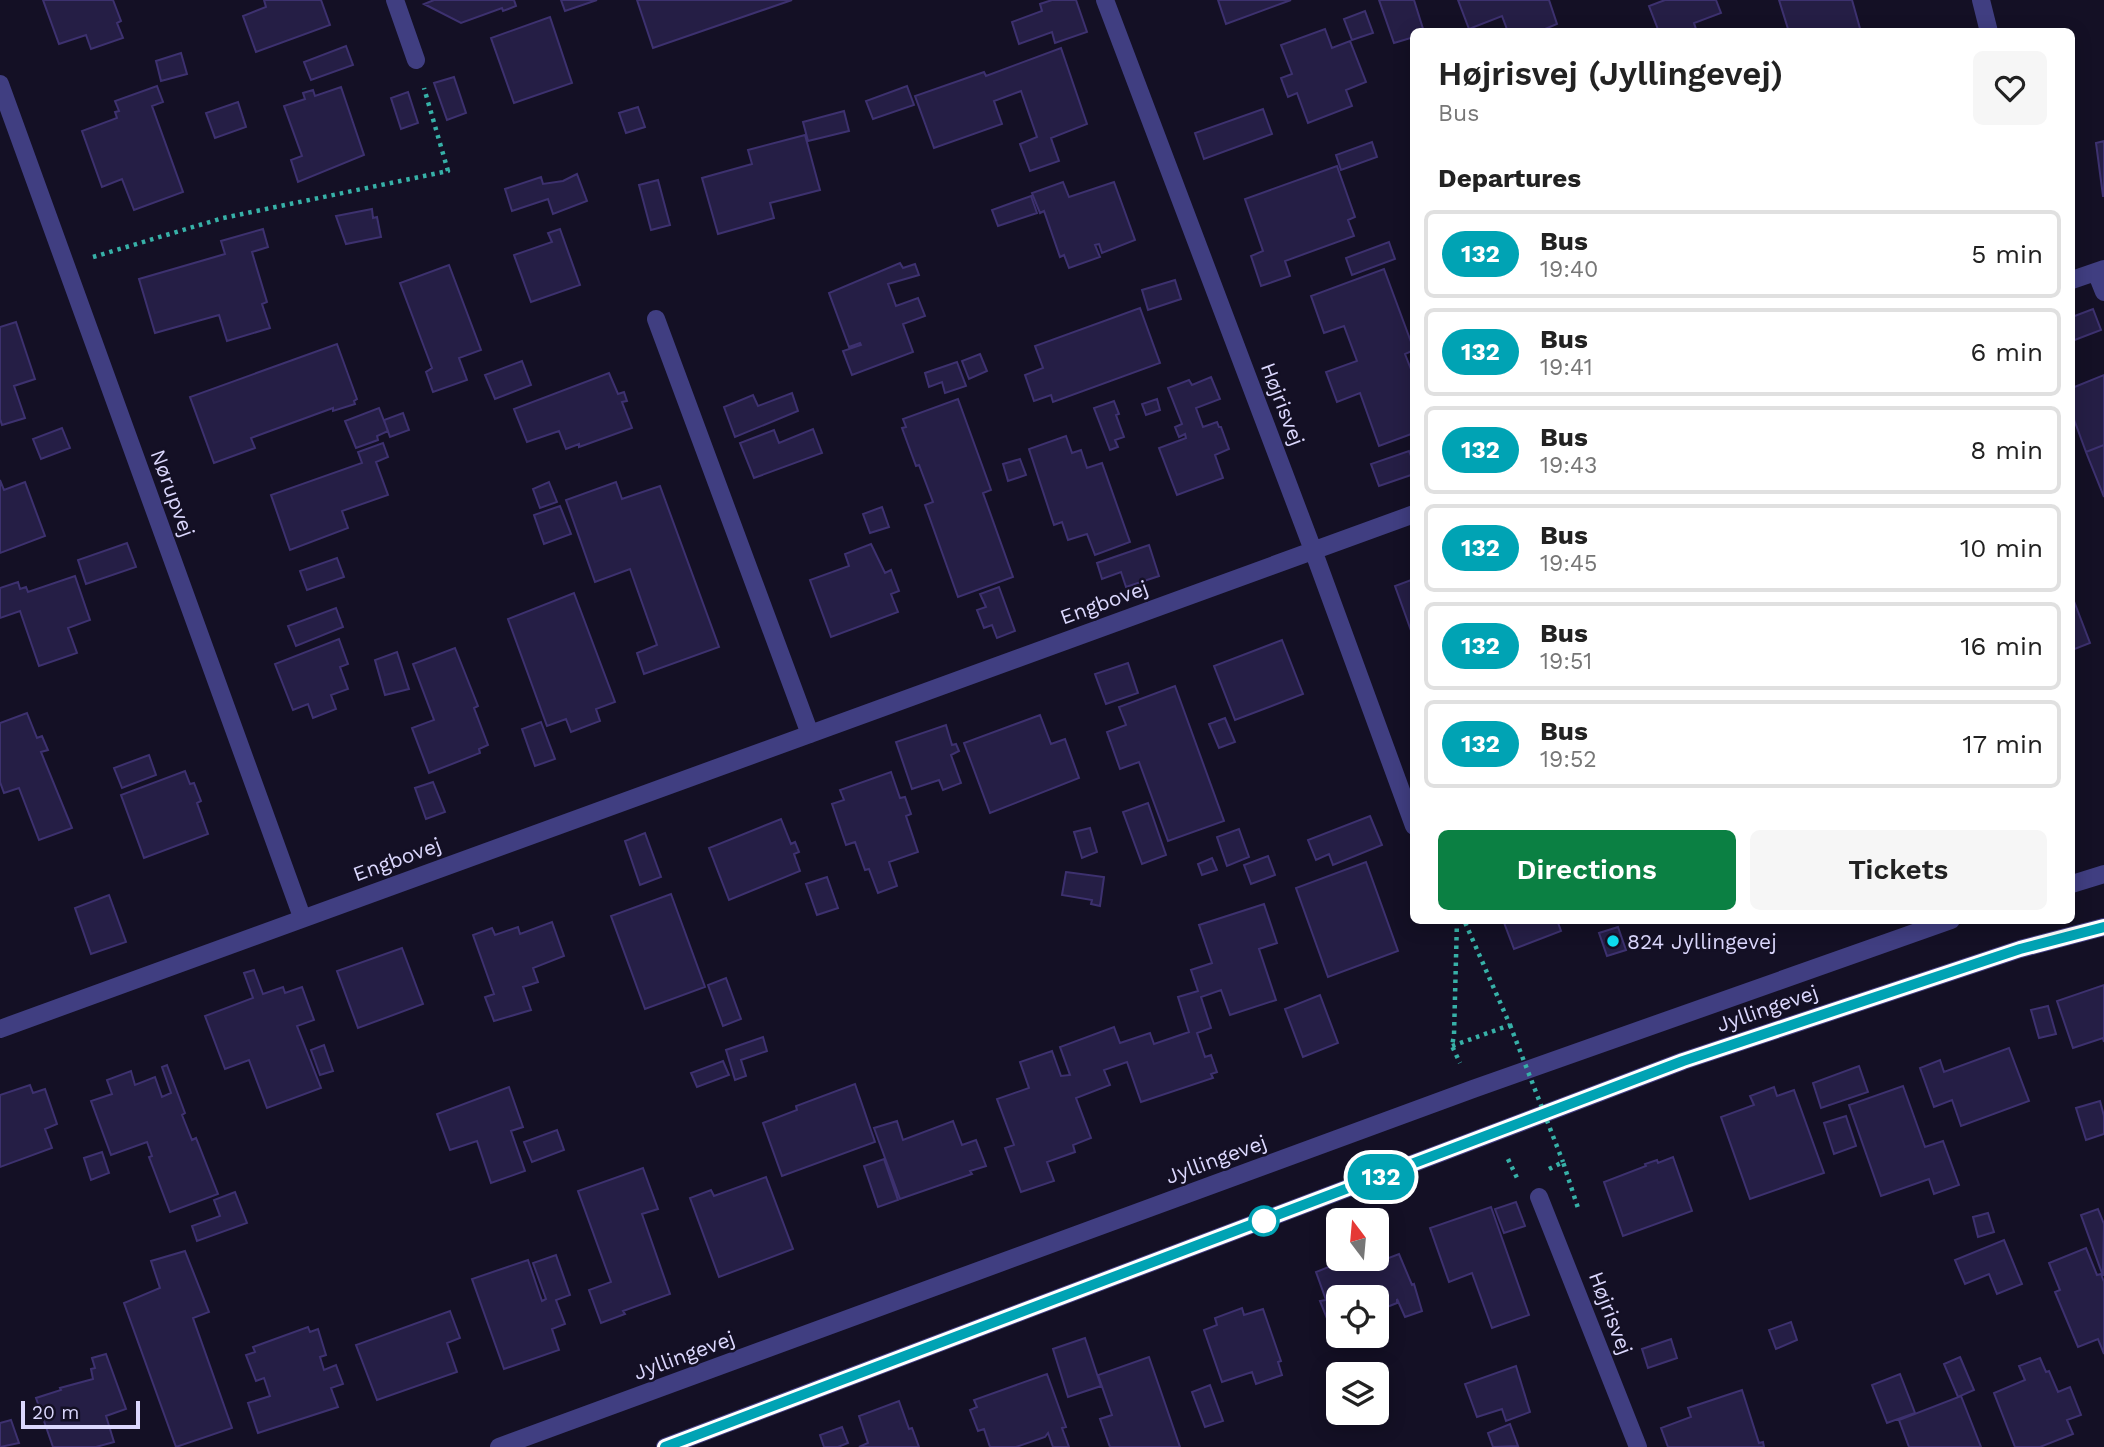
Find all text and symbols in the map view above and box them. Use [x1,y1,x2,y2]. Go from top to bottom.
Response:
button: heart [1973,51,2047,125]
text: Højrisvej (Jyllingevej) [1438,54,1783,93]
text: Bus [1438,100,1479,127]
text: Departures [1438,163,1581,193]
text: Bus [1540,226,1588,256]
text: 5 min [1971,239,2043,269]
text: 132 [1461,240,1500,268]
text: 19:40 [1540,256,1598,283]
text: Bus [1540,324,1588,354]
text: 6 min [1971,337,2043,367]
text: 132 [1461,338,1500,366]
text: 19:41 [1540,354,1593,381]
street label: Højrisvej [1256,359,1310,449]
text: Bus [1540,422,1588,452]
text: 8 min [1970,435,2043,465]
text: 132 [1461,436,1500,464]
street label: Nørupvej [146,446,200,540]
text: 19:43 [1540,452,1597,479]
text: Bus [1540,520,1588,550]
text: 10 min [1960,533,2043,563]
text: 132 [1461,534,1500,562]
text: 19:45 [1540,550,1597,577]
street label: Engbovej [1057,575,1151,629]
text: Bus [1540,618,1588,648]
text: 16 min [1960,631,2043,661]
text: 132 [1461,632,1500,660]
text: 19:51 [1540,648,1592,675]
text: Bus [1540,716,1588,746]
text: 17 min [1962,729,2043,759]
text: 132 [1461,730,1500,758]
text: 19:52 [1540,746,1597,773]
button: Directions [1438,830,1736,910]
button: Tickets [1750,830,2047,910]
street label: Engbovej [350,832,444,886]
place label: 824 Jyllingevej [1627,929,1777,954]
marker: 824 Jyllingevej [1605,933,1621,949]
street label: Jyllingevej [1713,979,1821,1037]
street label: Jyllingevej [1162,1129,1270,1189]
line badge: 132 [1341,1154,1421,1200]
text: 132 [1362,1163,1400,1191]
unlabelled marker [1249,1206,1279,1236]
north arrow [1326,1208,1390,1270]
map controls [1326,1208,1389,1425]
street label: Højrisvej [1584,1268,1638,1358]
button: locate [1326,1285,1389,1348]
street label: Jyllingevej [630,1325,738,1385]
button: layers [1326,1362,1389,1425]
scale bar [21,1398,140,1430]
text: 20 m [32,1401,79,1424]

